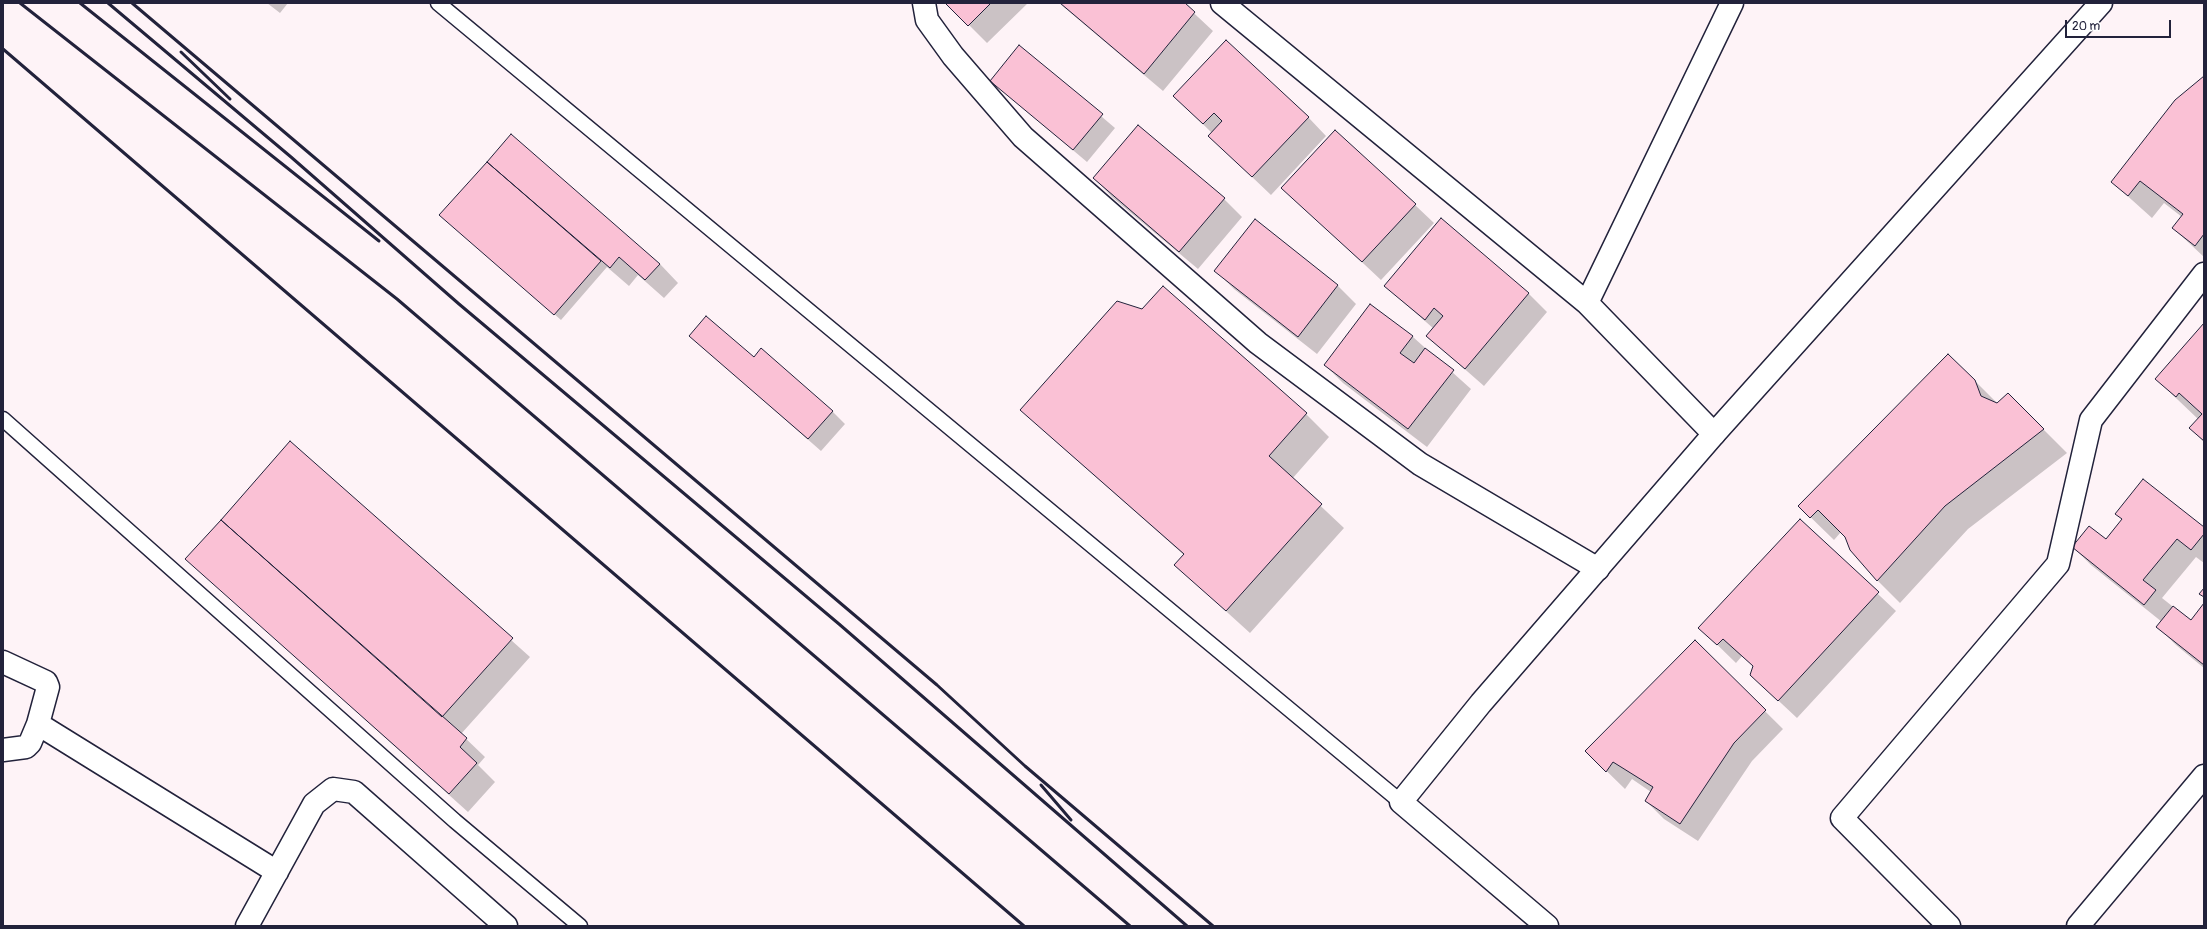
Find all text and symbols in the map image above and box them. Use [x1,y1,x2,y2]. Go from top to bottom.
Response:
scale bar [2067,12,2173,38]
text: 20 m [2072,19,2100,34]

